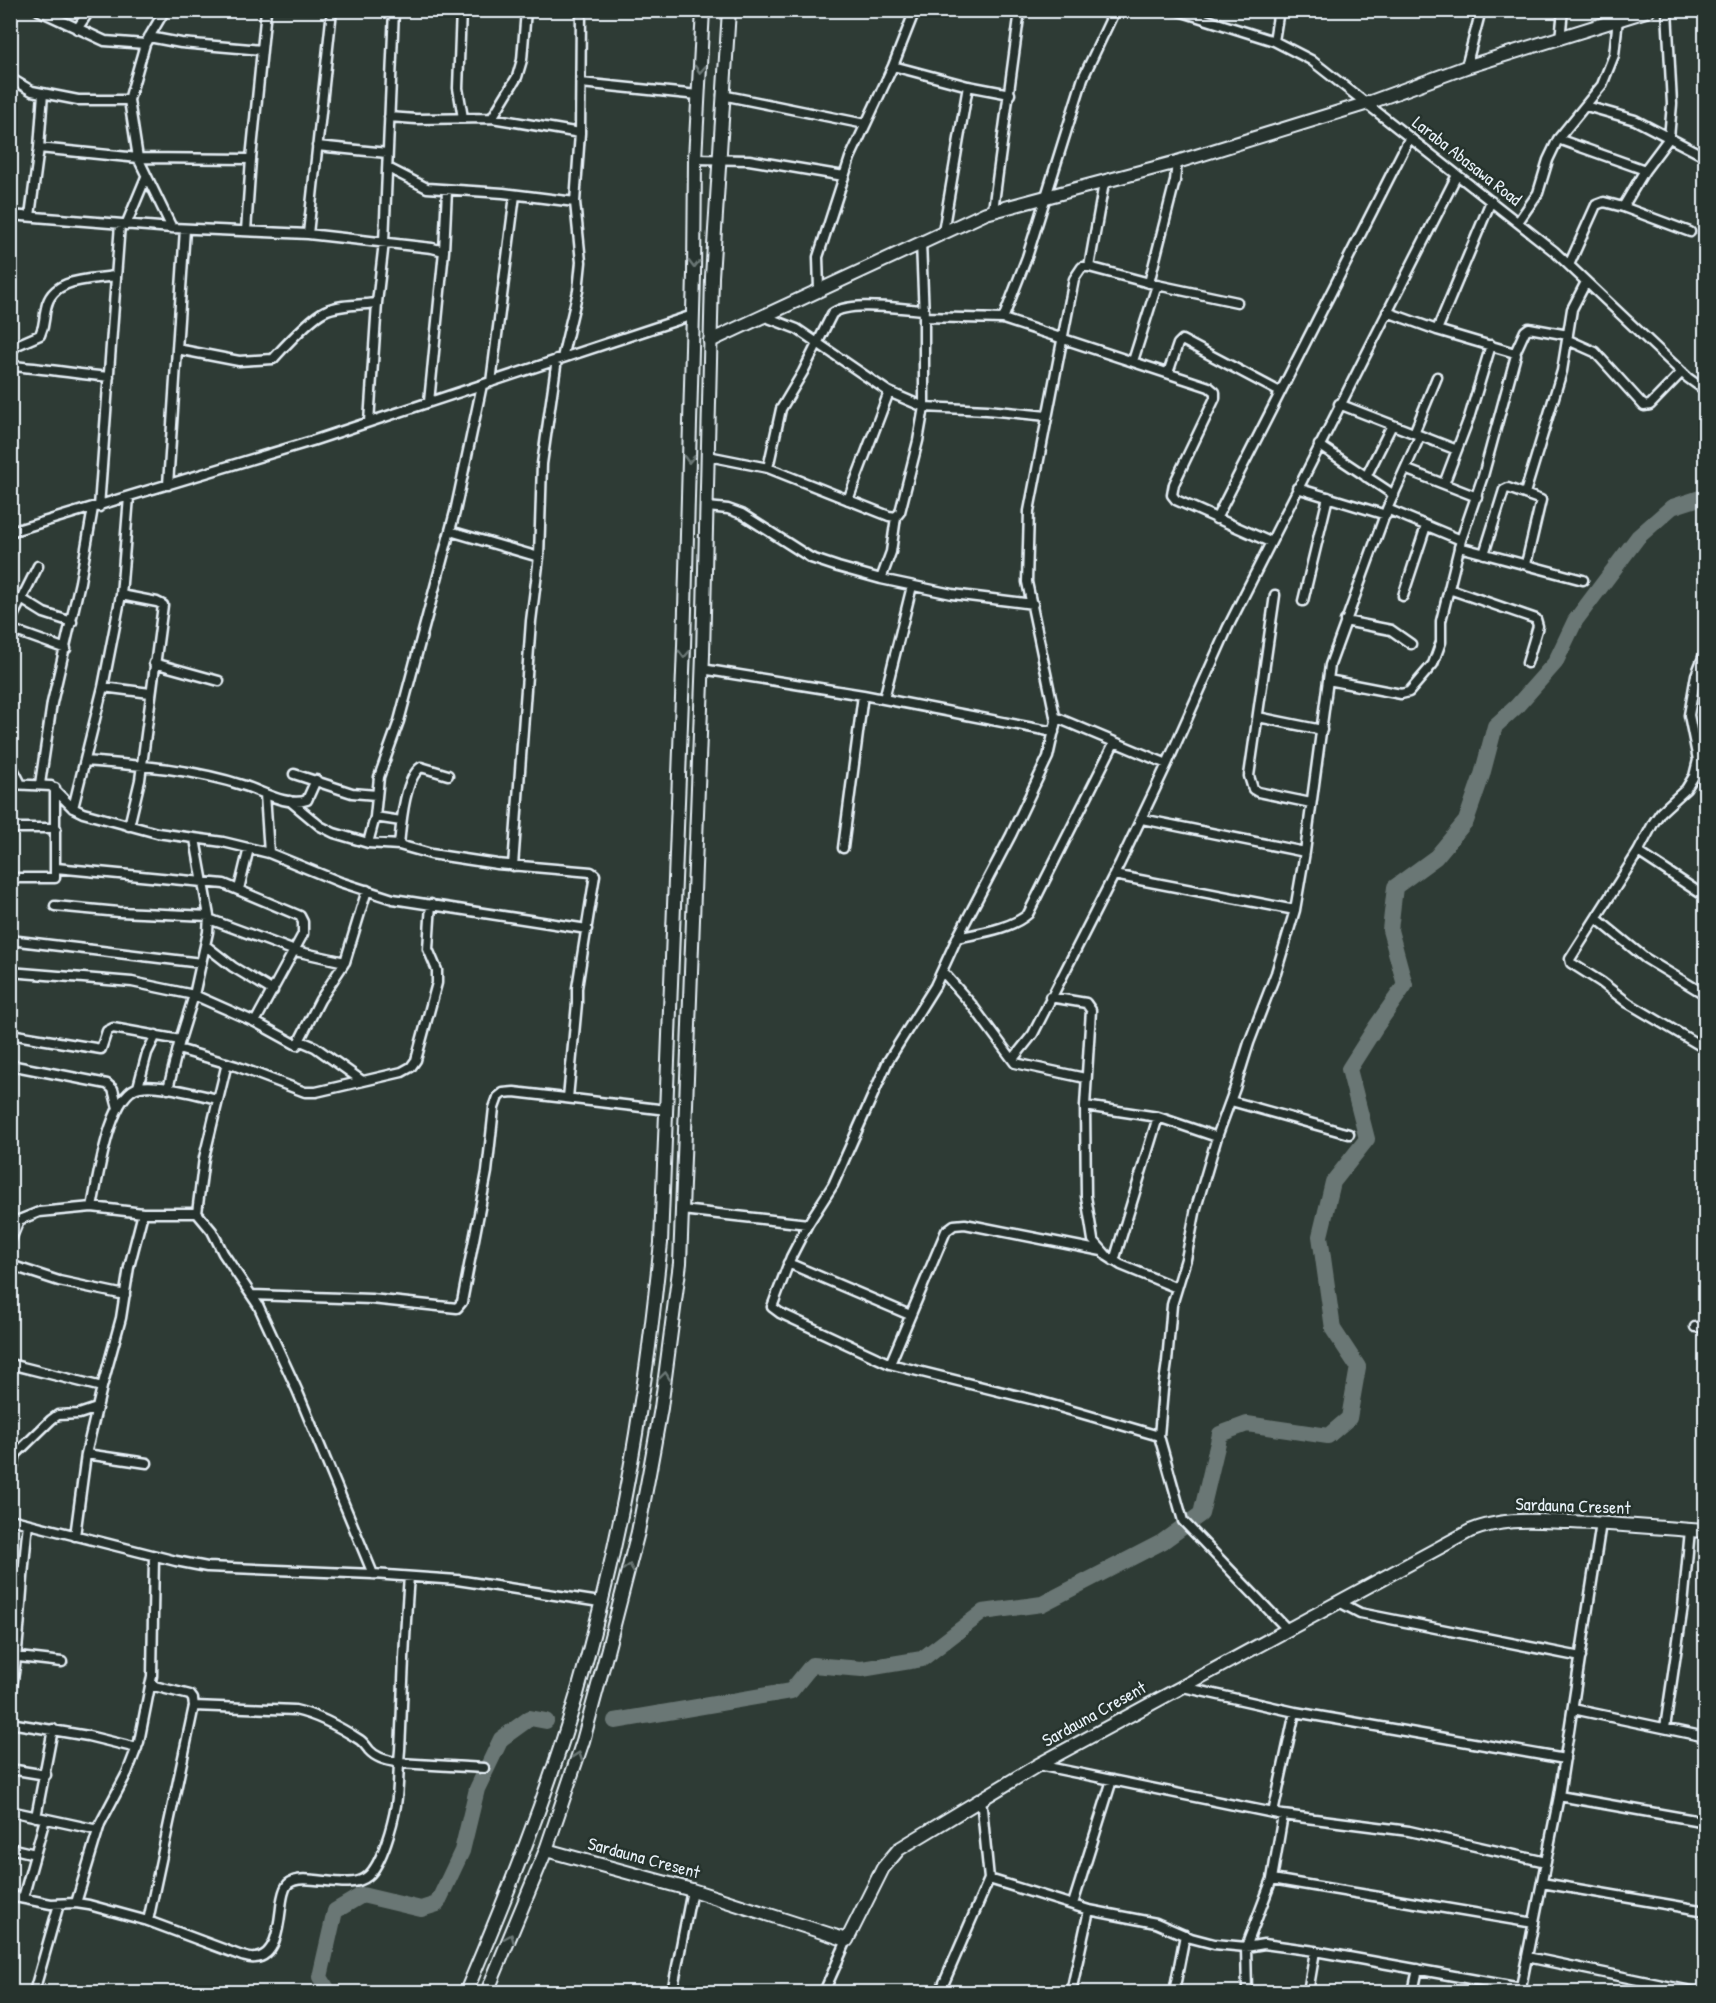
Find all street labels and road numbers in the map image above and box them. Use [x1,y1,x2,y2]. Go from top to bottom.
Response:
street label: Laraba Abasawa Road [1407,110,1527,211]
street label: Sardauna Cresent [1515,1491,1632,1520]
street label: Sardauna Cresent [1037,1674,1151,1752]
street label: Sardauna Cresent [585,1831,704,1885]

